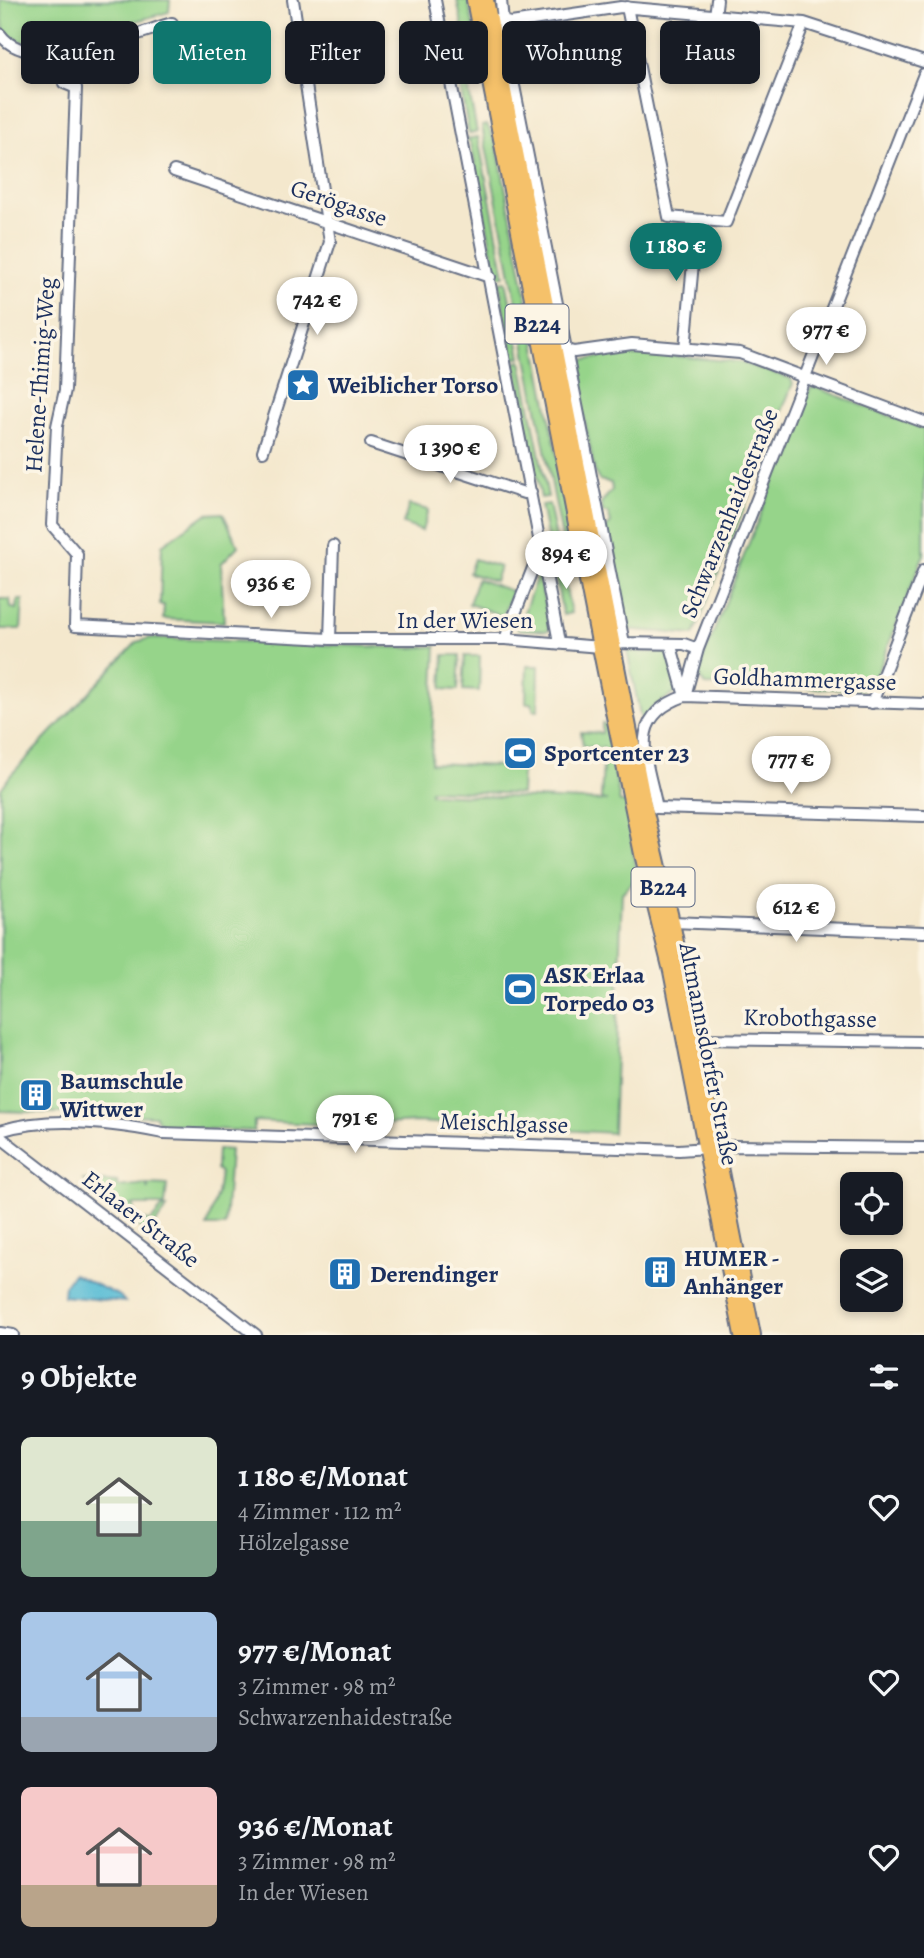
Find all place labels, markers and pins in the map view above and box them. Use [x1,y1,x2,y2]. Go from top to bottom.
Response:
pin: 1 180 € [611,224,741,283]
pin: 742 € [268,278,366,337]
pin: 977 € [777,308,875,367]
place icon: Weiblicher Torso [284,366,322,404]
place label: Weiblicher Torso [327,369,499,401]
pin: 1 390 € [385,426,515,485]
pin: 894 € [517,532,615,591]
pin: 936 € [222,560,320,620]
sports icon: Sportcenter 23 [501,734,539,772]
pin: 777 € [742,736,840,796]
place label: Sportcenter 23 [544,737,690,769]
pin: 612 € [747,884,845,944]
place label: ASK Erlaa Torpedo 03 [543,959,655,1019]
sports icon: ASK Erlaa Torpedo 03 [501,970,539,1008]
place label: Baumschule Wittwer [59,1065,183,1125]
building icon: Baumschule Wittwer [17,1076,55,1114]
pin: 791 € [306,1096,404,1155]
place label: HUMER - Anhänger [683,1242,783,1302]
building icon: HUMER - Anhänger [641,1253,679,1291]
building icon: Derendinger [326,1255,364,1293]
place label: Derendinger [370,1258,498,1290]

